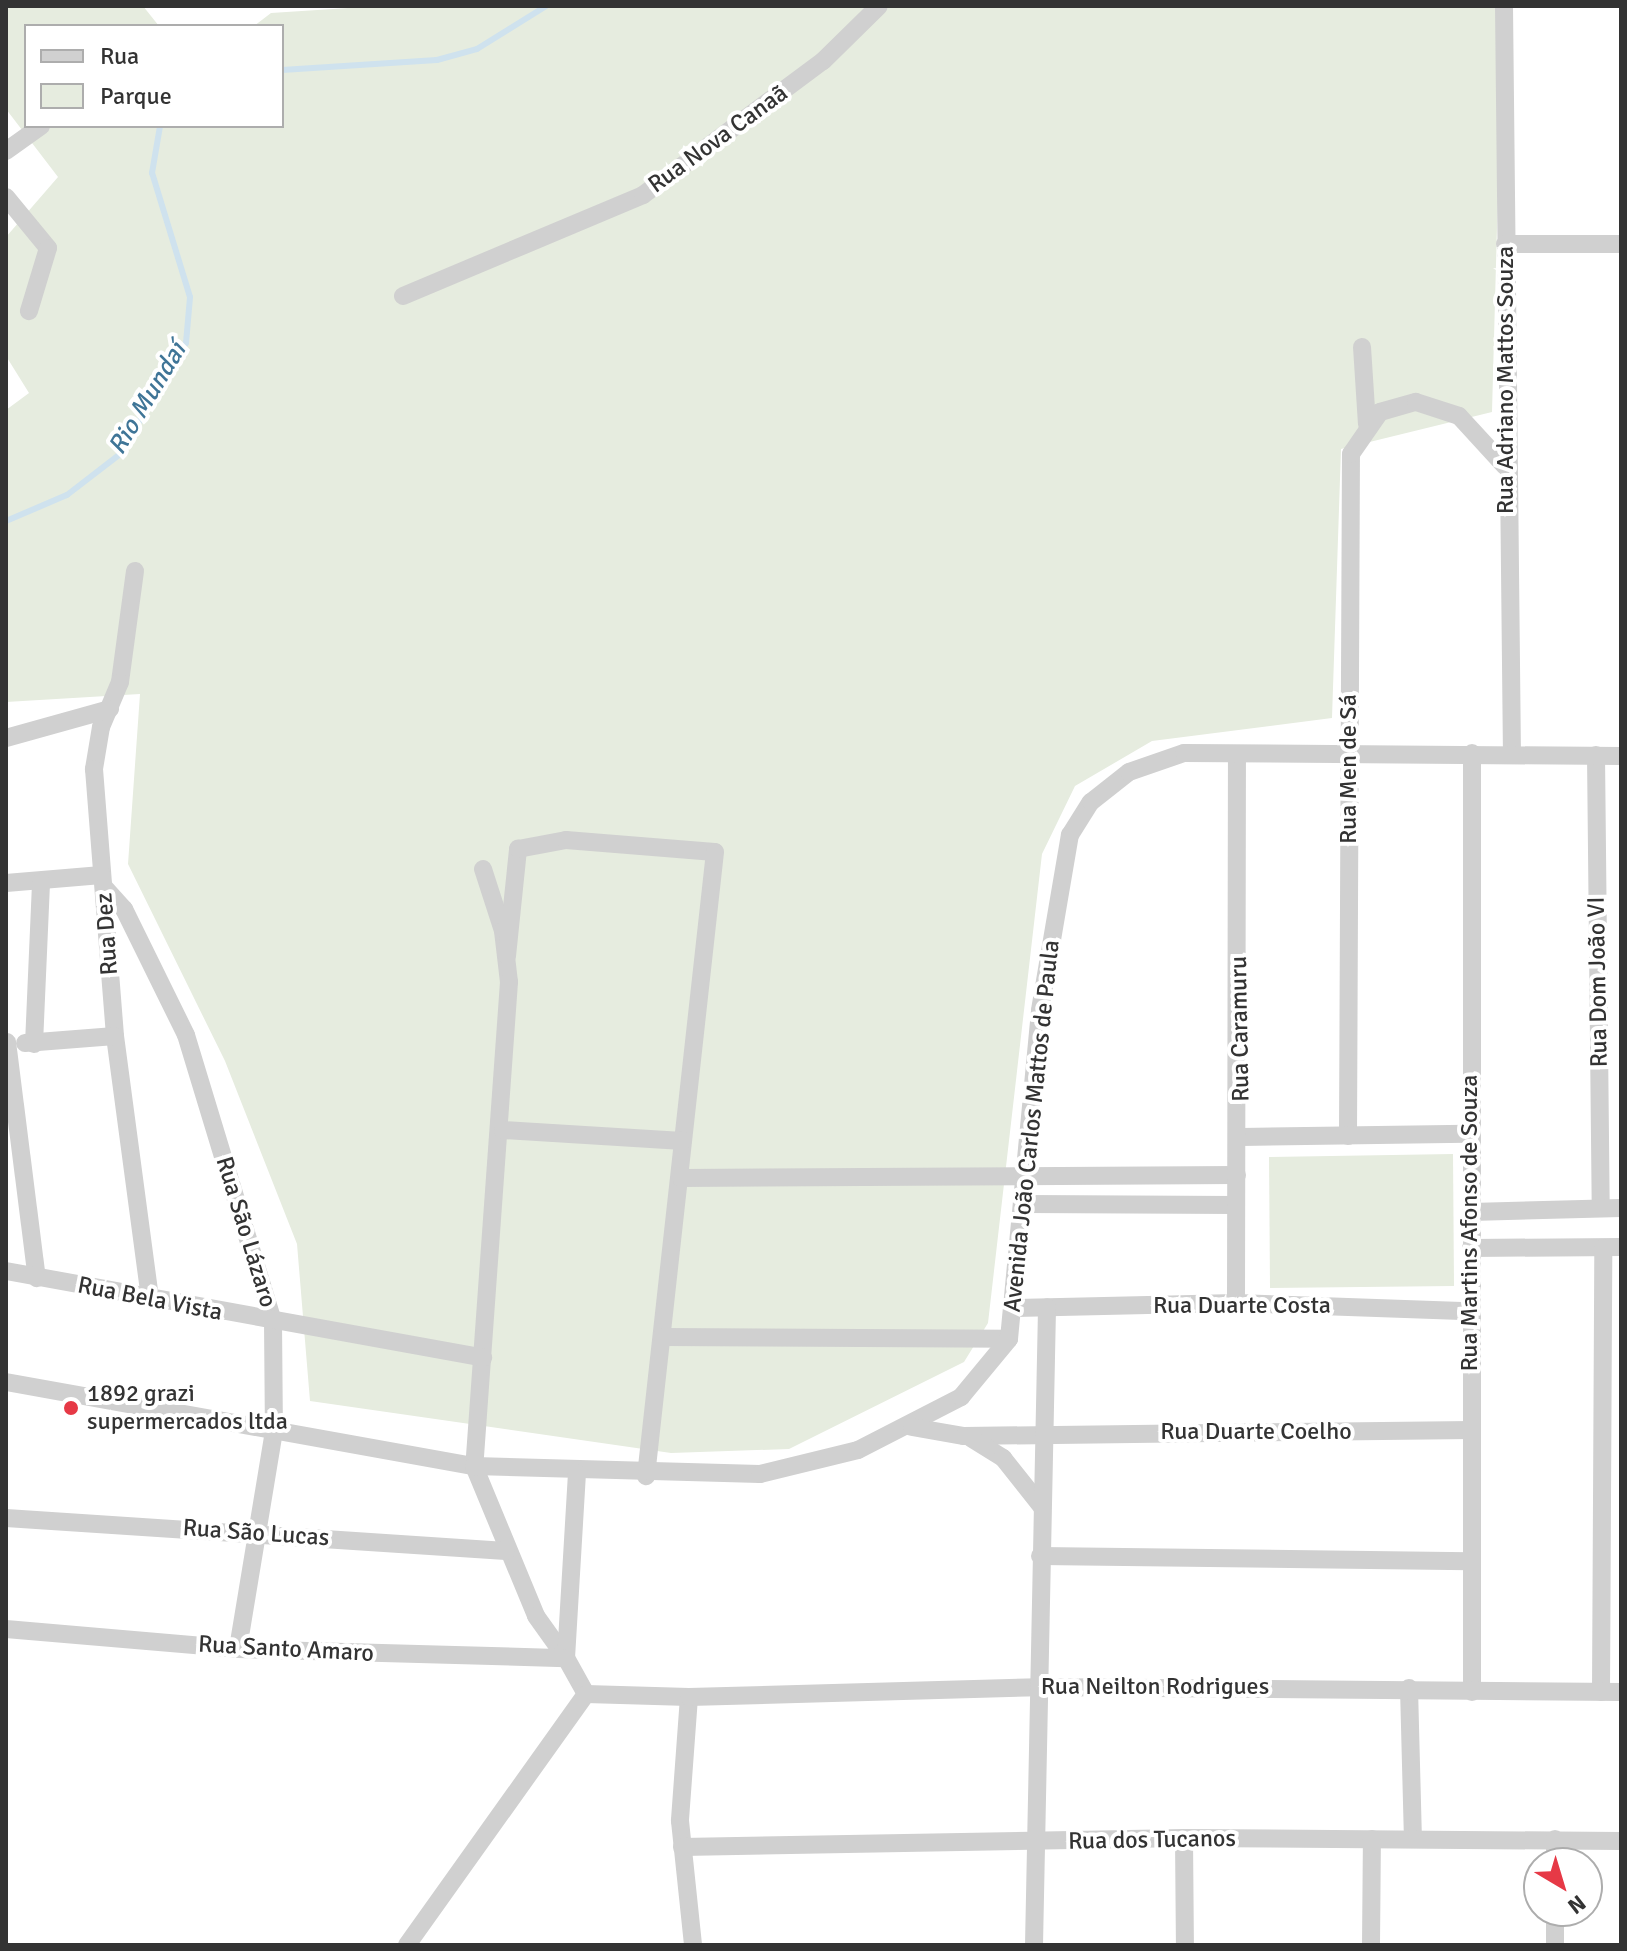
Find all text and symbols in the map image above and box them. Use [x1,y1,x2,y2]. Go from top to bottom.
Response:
legend [24,24,284,128]
text: Rua [100,41,139,71]
street label: Rua Nova Canaã [643,79,793,199]
text: Parque [100,81,172,111]
street label: Rua Adriano Mattos Souza [1492,246,1520,514]
water label: Rio Mundaí [102,337,194,461]
street label: Rua Men de Sá [1335,694,1363,844]
street label: Rua Dez [90,892,124,976]
street label: Rua Dom João VI [1582,896,1614,1068]
street label: Avenida João Carlos Mattos de Paula [998,939,1066,1313]
street label: Rua Caramuru [1224,956,1256,1102]
street label: Rua Martins Afonso de Souza [1456,1074,1484,1372]
street label: Rua São Lázaro [209,1153,283,1311]
street label: Rua Bela Vista [75,1271,225,1327]
street label: Rua Duarte Costa [1153,1292,1331,1320]
place label: 1892 grazi supermercados ltda [87,1380,288,1436]
marker: 1892 grazi supermercados ltda [62,1399,80,1417]
street label: Rua Duarte Coelho [1160,1418,1352,1446]
street label: Rua São Lucas [182,1514,330,1552]
street label: Rua Santo Amaro [197,1630,375,1668]
street label: Rua Neilton Rodrigues [1041,1673,1269,1701]
street label: Rua dos Tucanos [1068,1824,1236,1856]
north arrow [1523,1847,1603,1927]
text: N [1563,1889,1591,1920]

